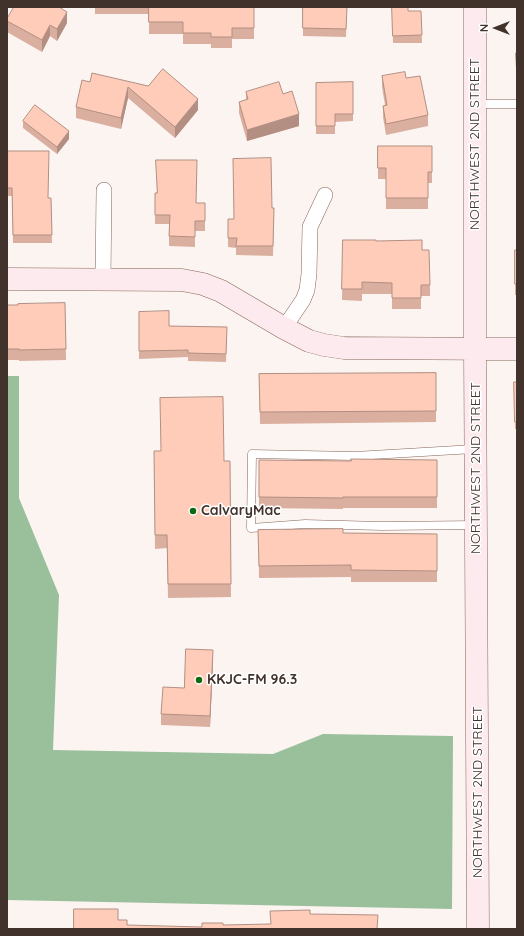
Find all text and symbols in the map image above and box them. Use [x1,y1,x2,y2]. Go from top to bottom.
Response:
north arrow [476,8,516,48]
text: N [477,24,491,32]
street label: NORTHWEST 2ND STREET [467,58,483,230]
street label: NORTHWEST 2ND STREET [468,382,484,554]
place label: CalvaryMac [201,503,280,519]
marker: CalvaryMac [188,506,198,516]
place label: KKJC-FM 96.3 [207,672,297,688]
marker: KKJC-FM 96.3 [194,675,204,685]
street label: NORTHWEST 2ND STREET [470,706,486,878]

